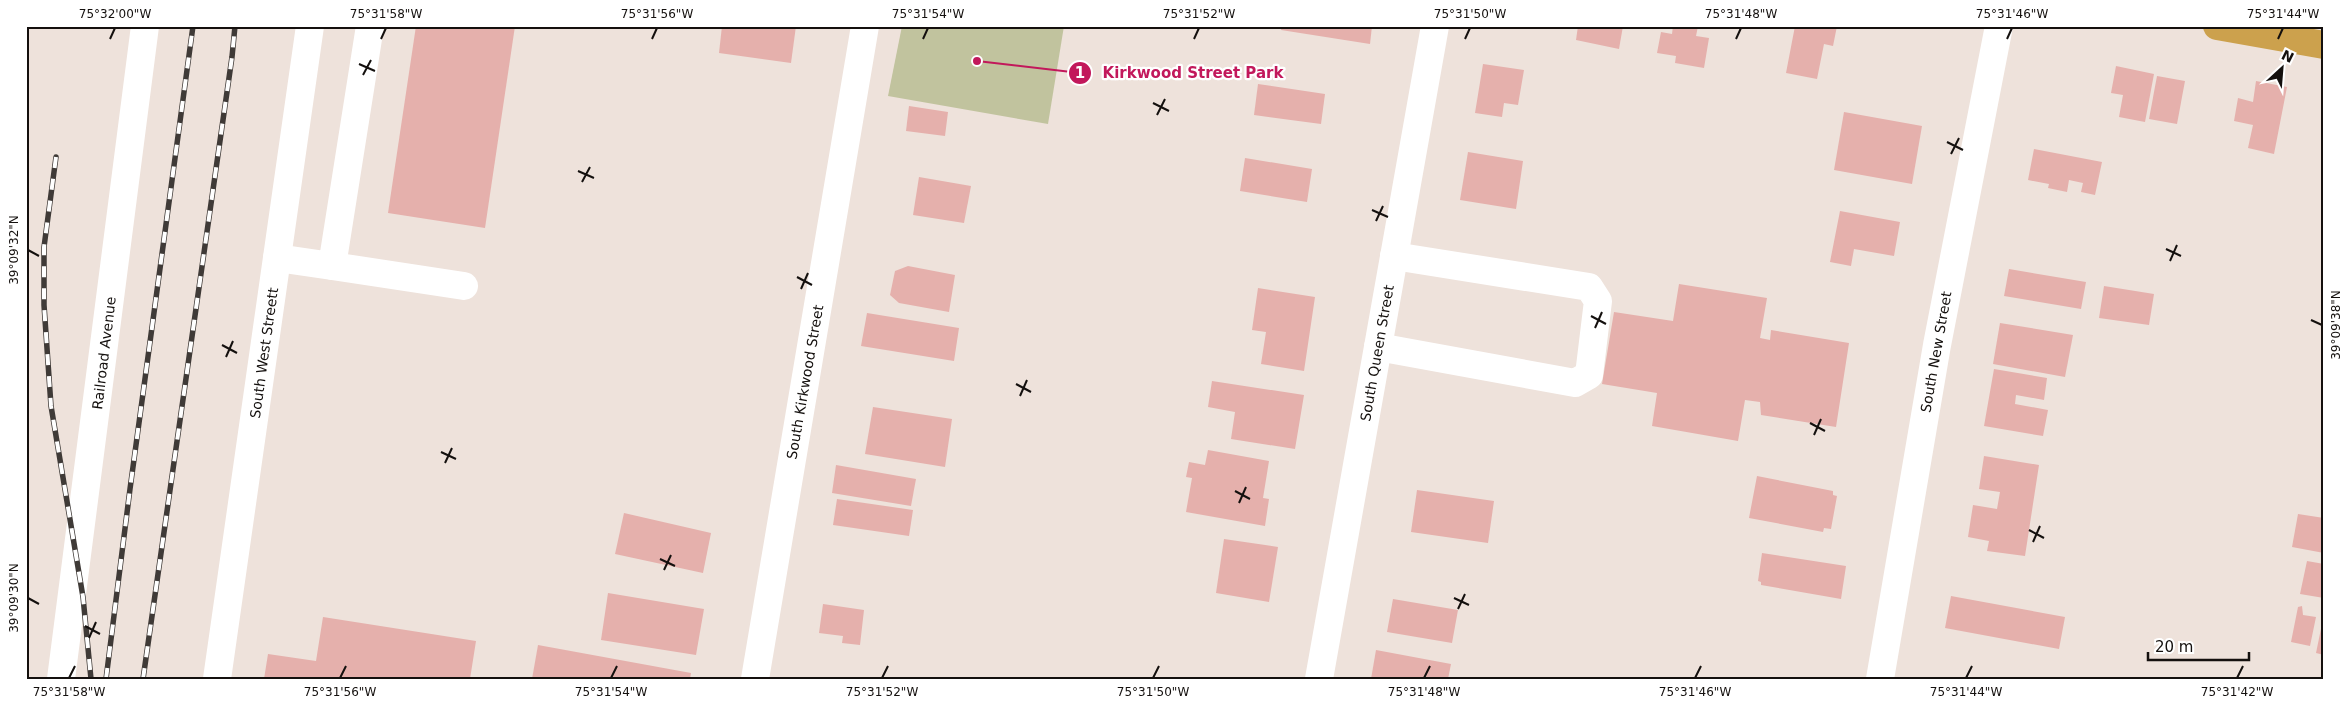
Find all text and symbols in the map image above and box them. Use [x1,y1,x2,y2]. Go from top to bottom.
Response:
text: 75°32'00"W [79,7,151,21]
text: 75°31'58"W [350,7,422,21]
text: 75°31'56"W [621,7,693,21]
text: 75°31'54"W [892,7,964,21]
text: 75°31'52"W [1163,7,1235,21]
text: 75°31'50"W [1434,7,1506,21]
text: 75°31'48"W [1705,7,1777,21]
text: 75°31'46"W [1976,7,2048,21]
text: 75°31'44"W [2247,7,2319,21]
north arrow [2258,42,2308,92]
text: N [2279,47,2296,66]
callout: Kirkwood Street Park [1067,58,1293,88]
text: 1 [1075,64,1085,82]
text: Kirkwood Street Park [1103,64,1284,82]
text: 39°09'32"N [7,215,21,285]
street label: South Queen Street [1357,283,1397,422]
street label: South West Streett [247,286,281,419]
street label: South New Street [1917,290,1955,414]
text: 39°09'38"N [2329,290,2343,360]
street label: Railroad Avenue [89,296,119,410]
street label: South Kirkwood Street [784,303,827,460]
text: 39°09'30"N [7,563,21,633]
scale bar [2148,630,2249,662]
text: 20 m [2155,638,2193,656]
text: 75°31'58"W [33,685,105,699]
text: 75°31'56"W [304,685,376,699]
text: 75°31'54"W [575,685,647,699]
text: 75°31'52"W [846,685,918,699]
text: 75°31'50"W [1117,685,1189,699]
text: 75°31'48"W [1388,685,1460,699]
text: 75°31'46"W [1659,685,1731,699]
text: 75°31'44"W [1930,685,2002,699]
text: 75°31'42"W [2201,685,2273,699]

